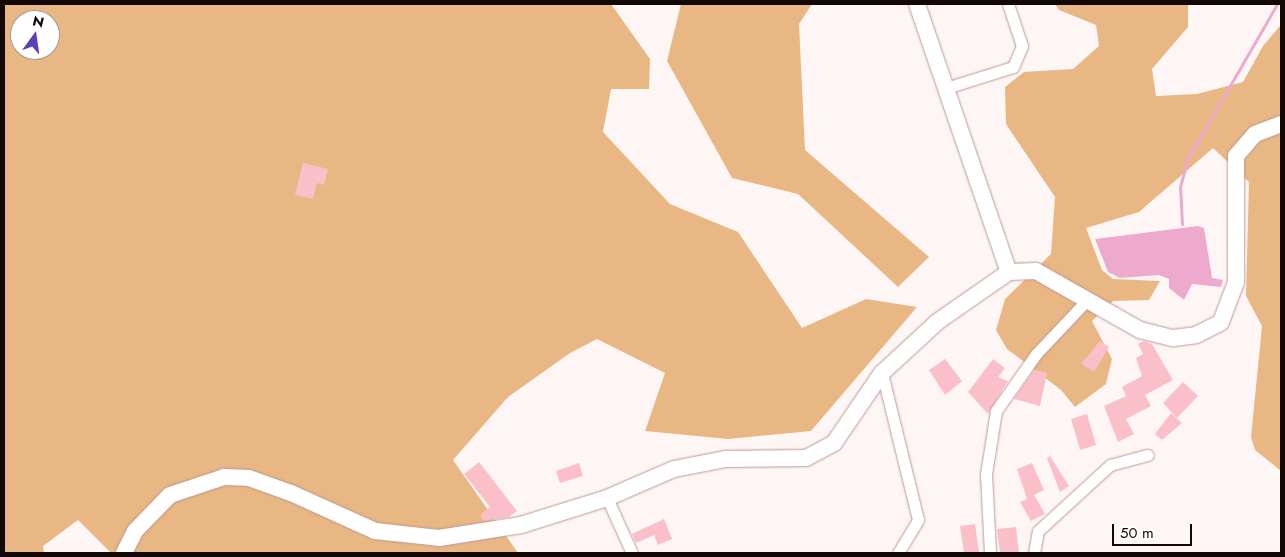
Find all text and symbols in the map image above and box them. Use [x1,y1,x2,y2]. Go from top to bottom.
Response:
north arrow [10,10,60,60]
text: N [31,10,46,32]
scale bar [1115,514,1195,546]
text: 50 m [1120,522,1154,544]

